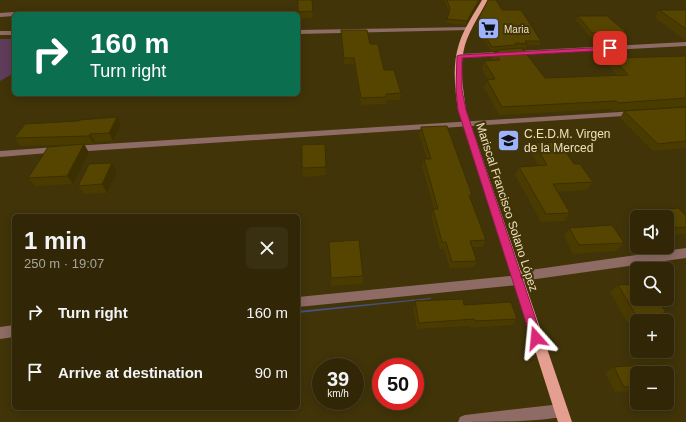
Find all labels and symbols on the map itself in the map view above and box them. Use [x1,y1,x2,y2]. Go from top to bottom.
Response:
supermarket icon: Maria [476,16,502,42]
place label: Maria [504,24,529,35]
pin [593,31,627,65]
street label: Mariscal Francisco Solano López [473,121,541,293]
place label: C.E.D.M. Virgen de la Merced [524,127,610,155]
school or university icon: C.E.D.M. Virgen de la Merced [496,128,522,154]
position arrow [515,317,557,359]
speed limit sign: 50 [372,358,424,410]

